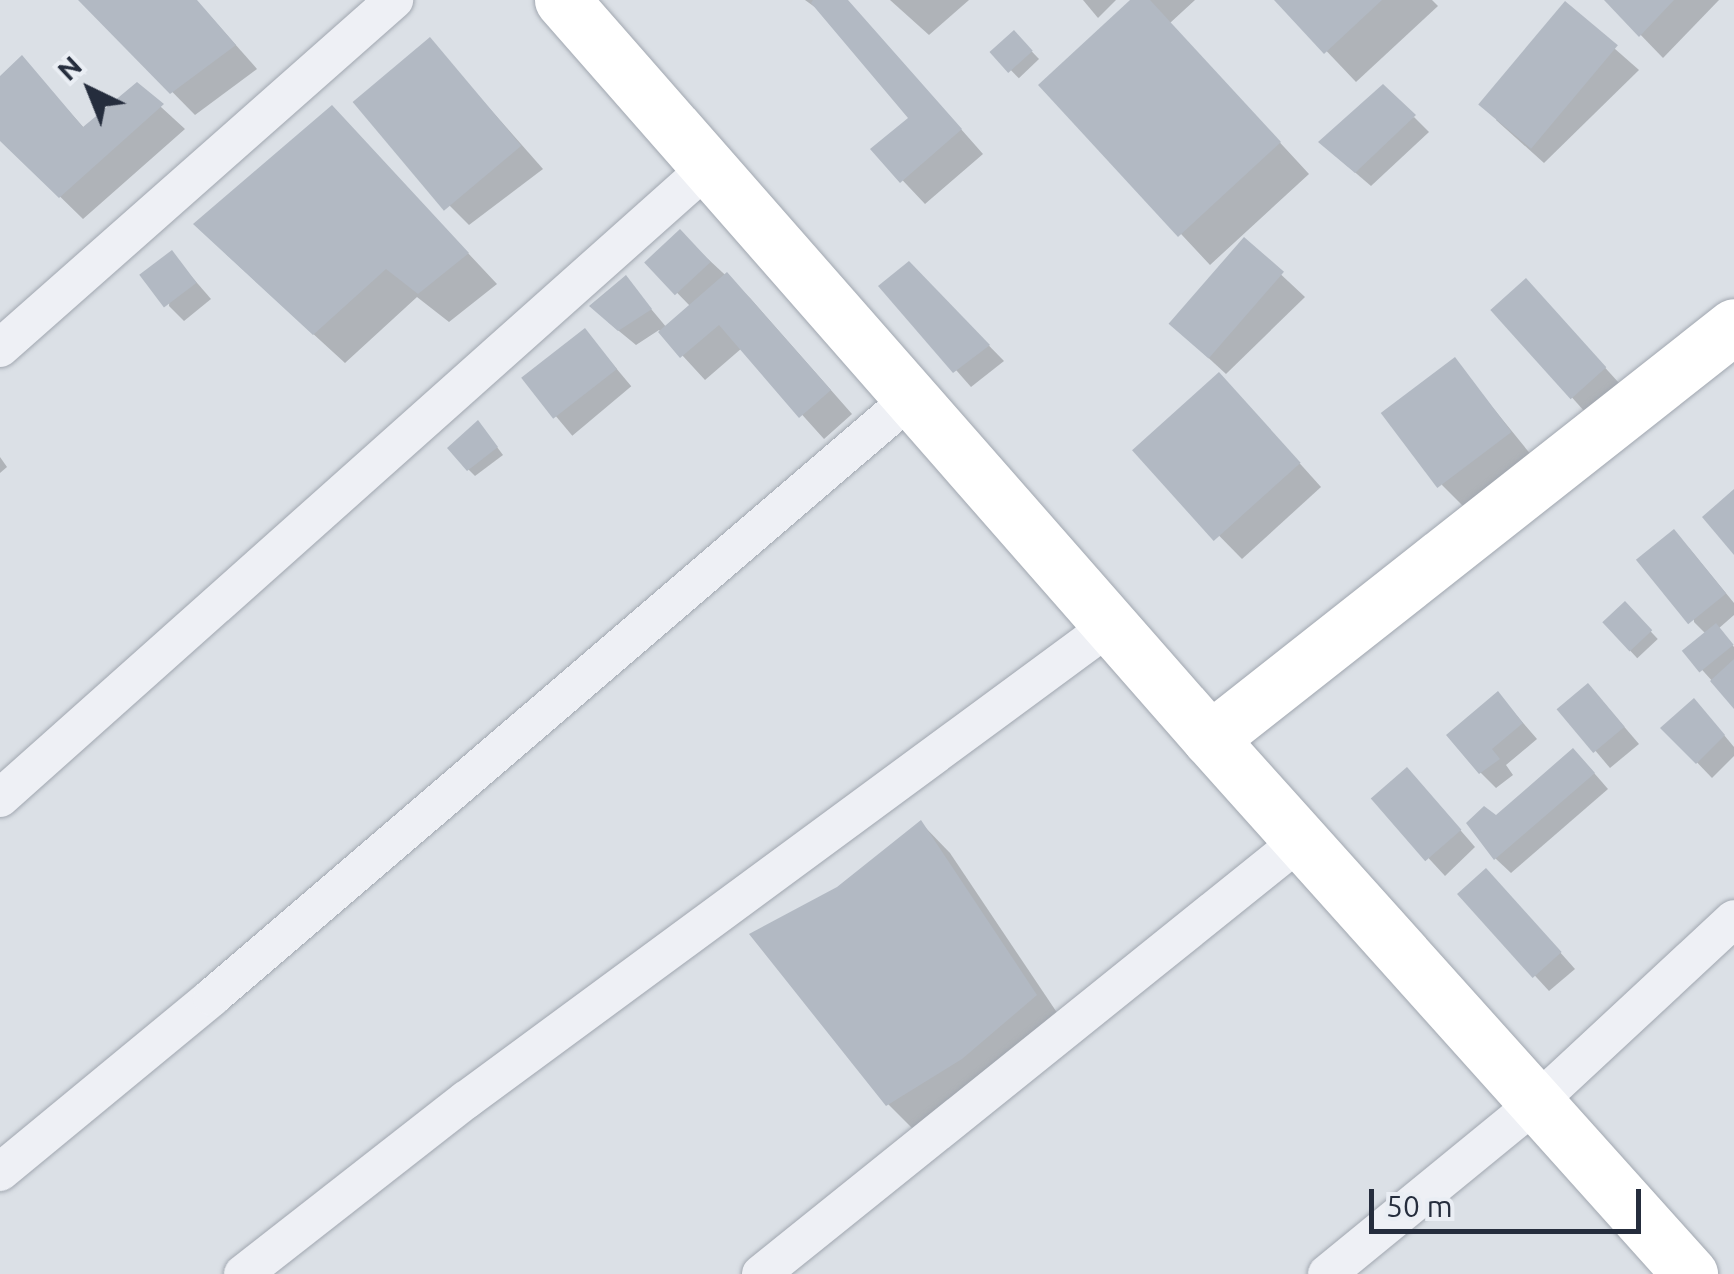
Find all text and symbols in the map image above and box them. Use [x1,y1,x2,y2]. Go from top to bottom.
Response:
north arrow [40,40,140,140]
text: N [51,49,87,86]
scale bar [1374,1169,1646,1231]
text: 50 m [1386,1189,1453,1223]

